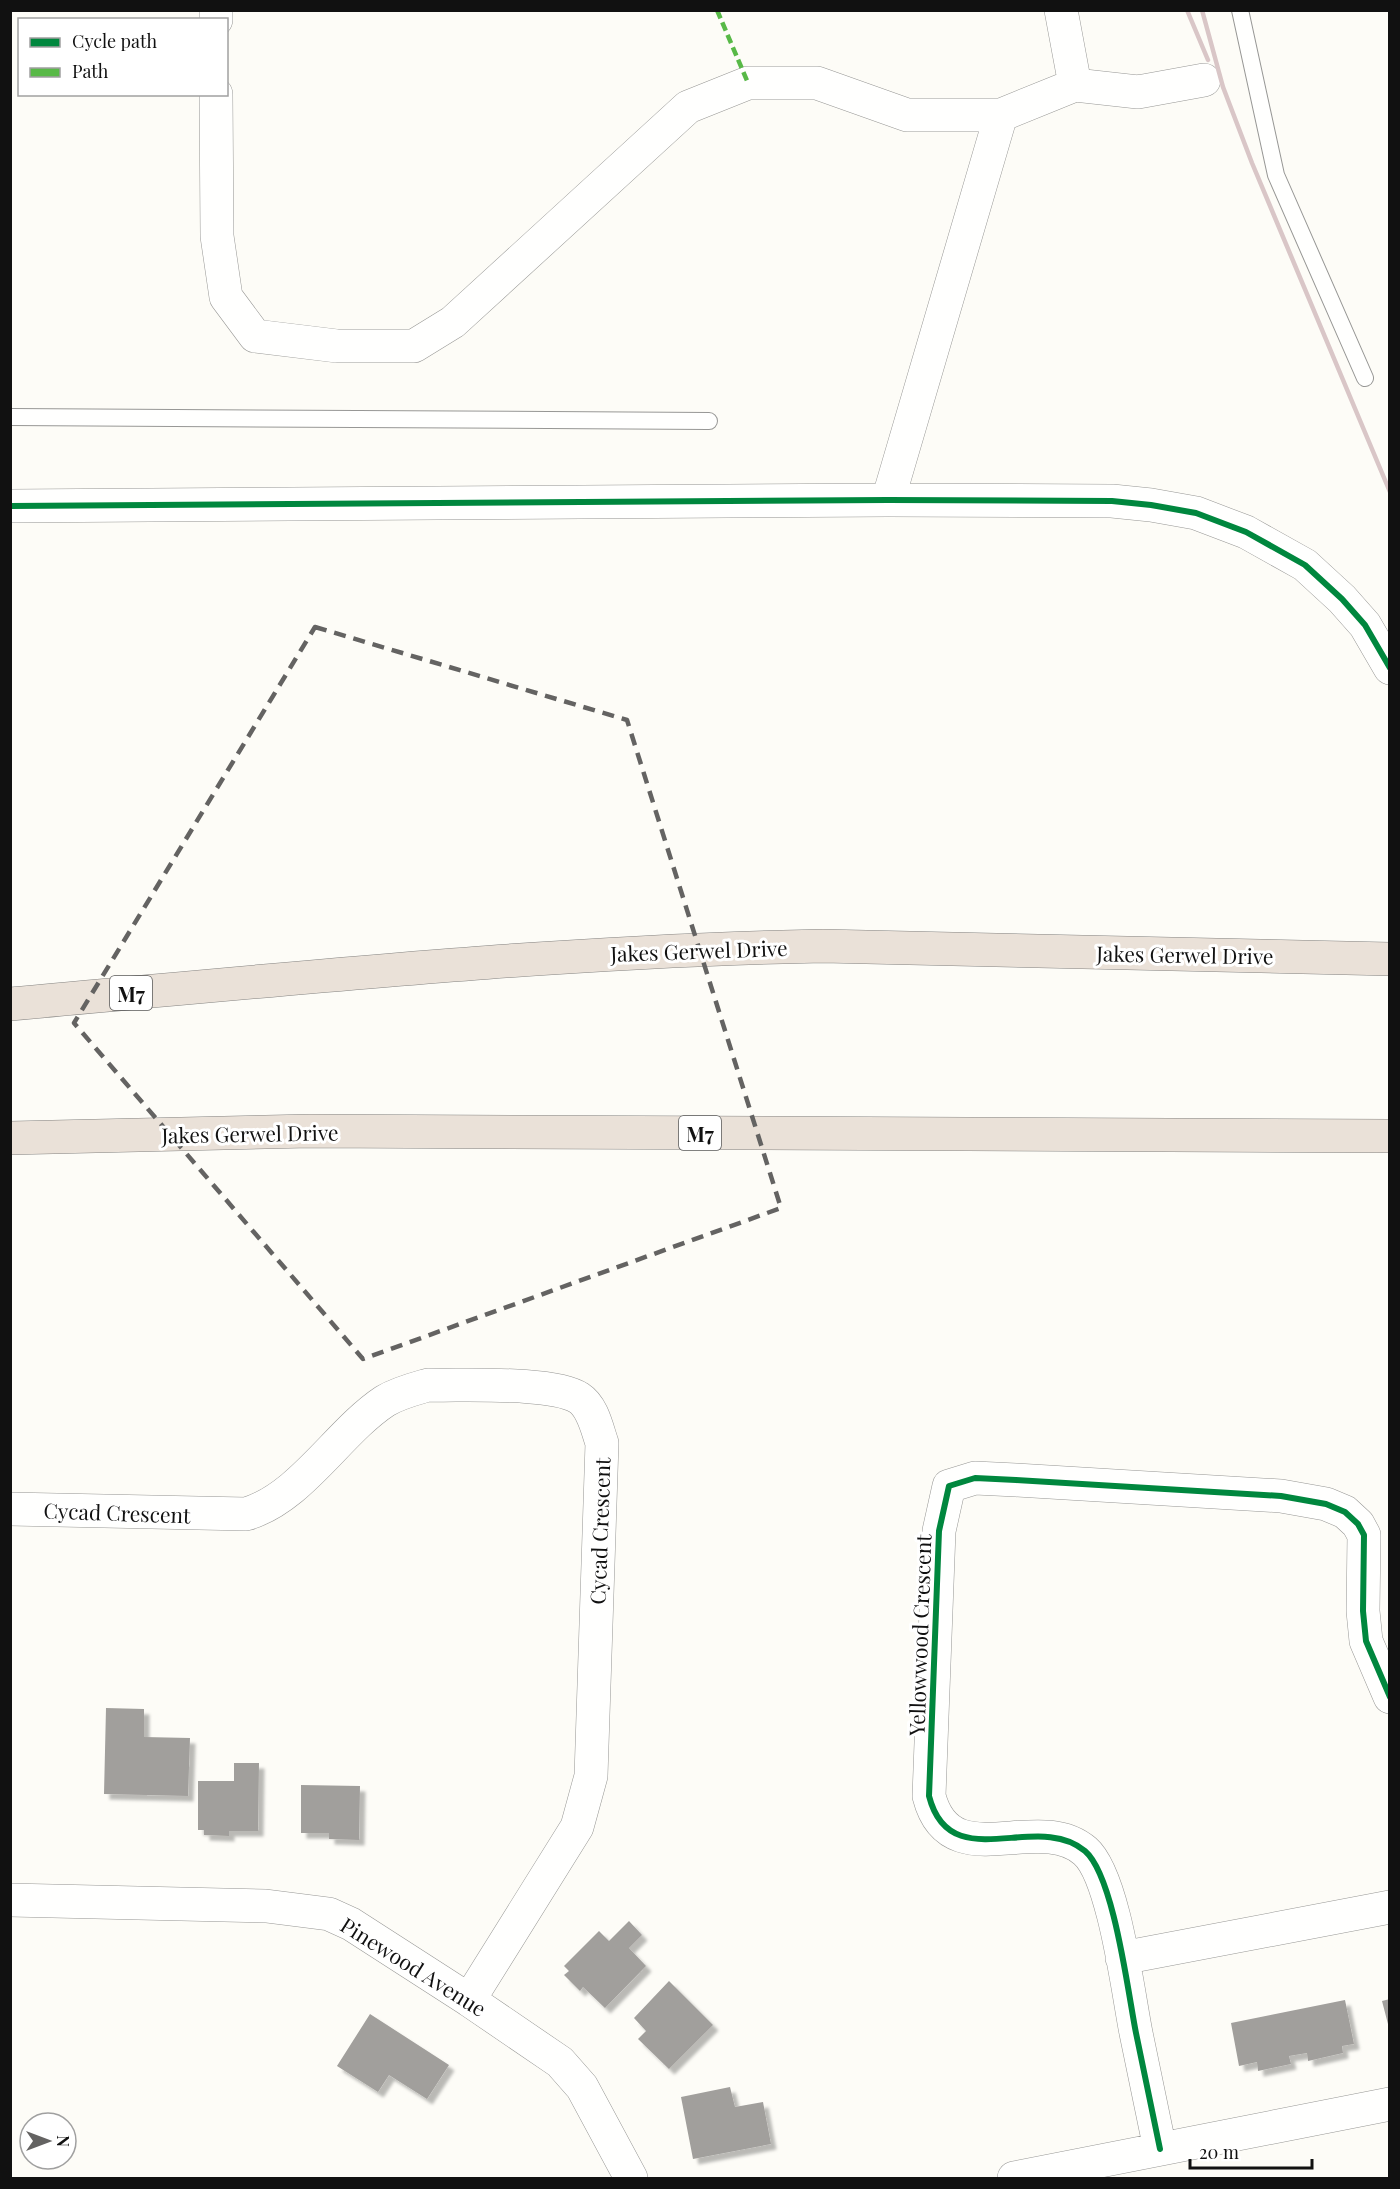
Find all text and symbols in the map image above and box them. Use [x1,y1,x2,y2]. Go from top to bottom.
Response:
legend [18,18,228,96]
text: Cycle path [72,29,157,53]
text: Path [72,59,109,83]
street label: Jakes Gerwel Drive [609,933,788,967]
street label: Jakes Gerwel Drive [1095,938,1274,970]
road number: M7 [110,976,152,1010]
road number: M7 [679,1116,721,1150]
street label: Jakes Gerwel Drive [160,1117,339,1149]
street label: Cycad Crescent [582,1456,616,1605]
street label: Cycad Crescent [43,1495,192,1529]
street label: Yellowwood Crescent [901,1533,937,1737]
street label: Pinewood Avenue [336,1910,492,2022]
north arrow [18,2111,78,2171]
scale bar [1190,2132,1312,2170]
text: N [53,2135,74,2147]
text: 20 m [1199,2140,1239,2164]

